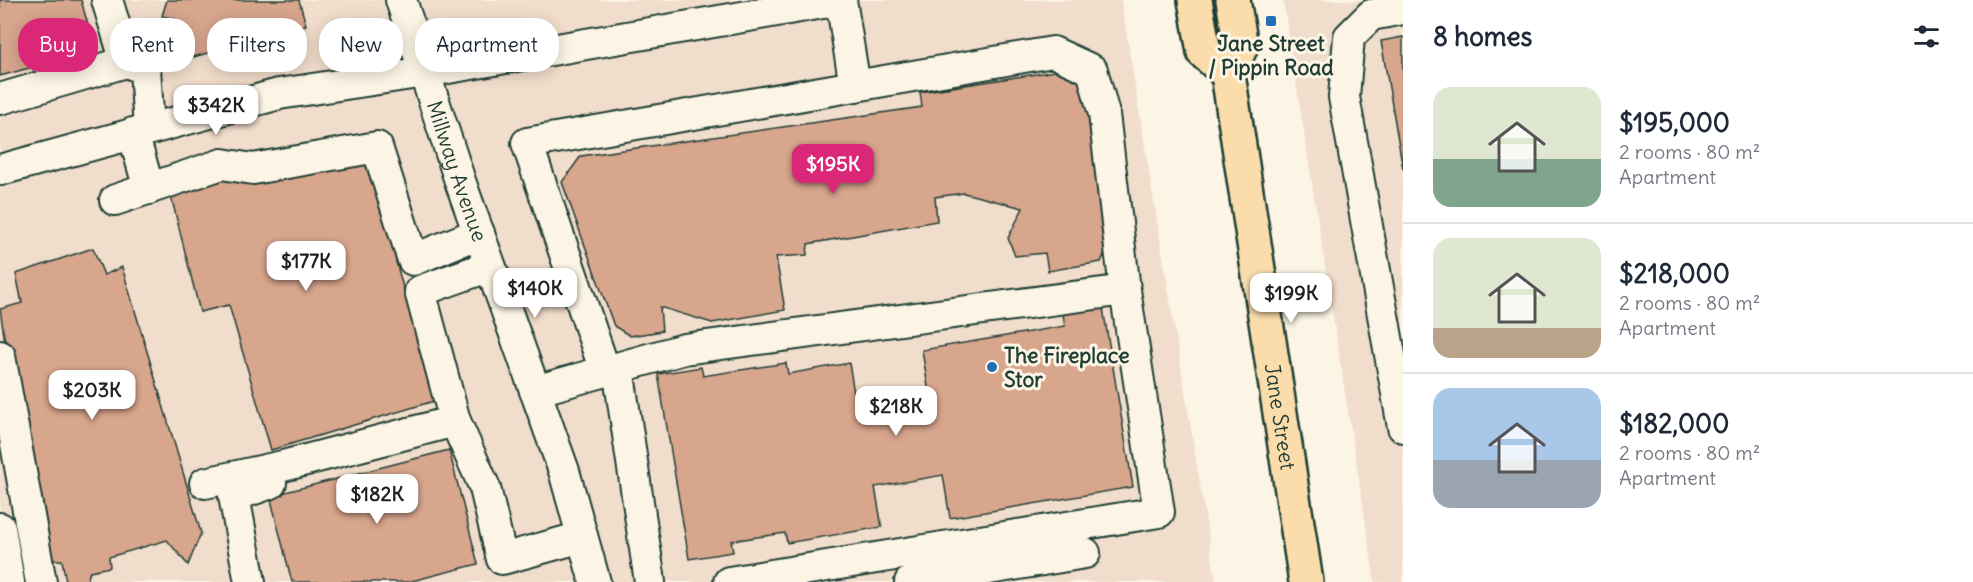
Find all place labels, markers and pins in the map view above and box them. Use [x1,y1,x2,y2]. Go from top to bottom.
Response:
marker: Jane Street / Pippin Road [1264,14,1278,28]
place label: Jane Street / Pippin Road [1209,30,1334,81]
pin: $342K [174,85,258,136]
pin: $195K [791,144,875,195]
pin: $177K [264,241,348,292]
pin: $140K [493,268,577,319]
pin: $199K [1249,273,1333,324]
place label: The Fireplace Stor [1004,342,1129,393]
marker: The Fireplace Stor [985,360,999,374]
pin: $203K [50,370,134,421]
pin: $218K [854,386,938,437]
pin: $182K [335,474,419,525]

